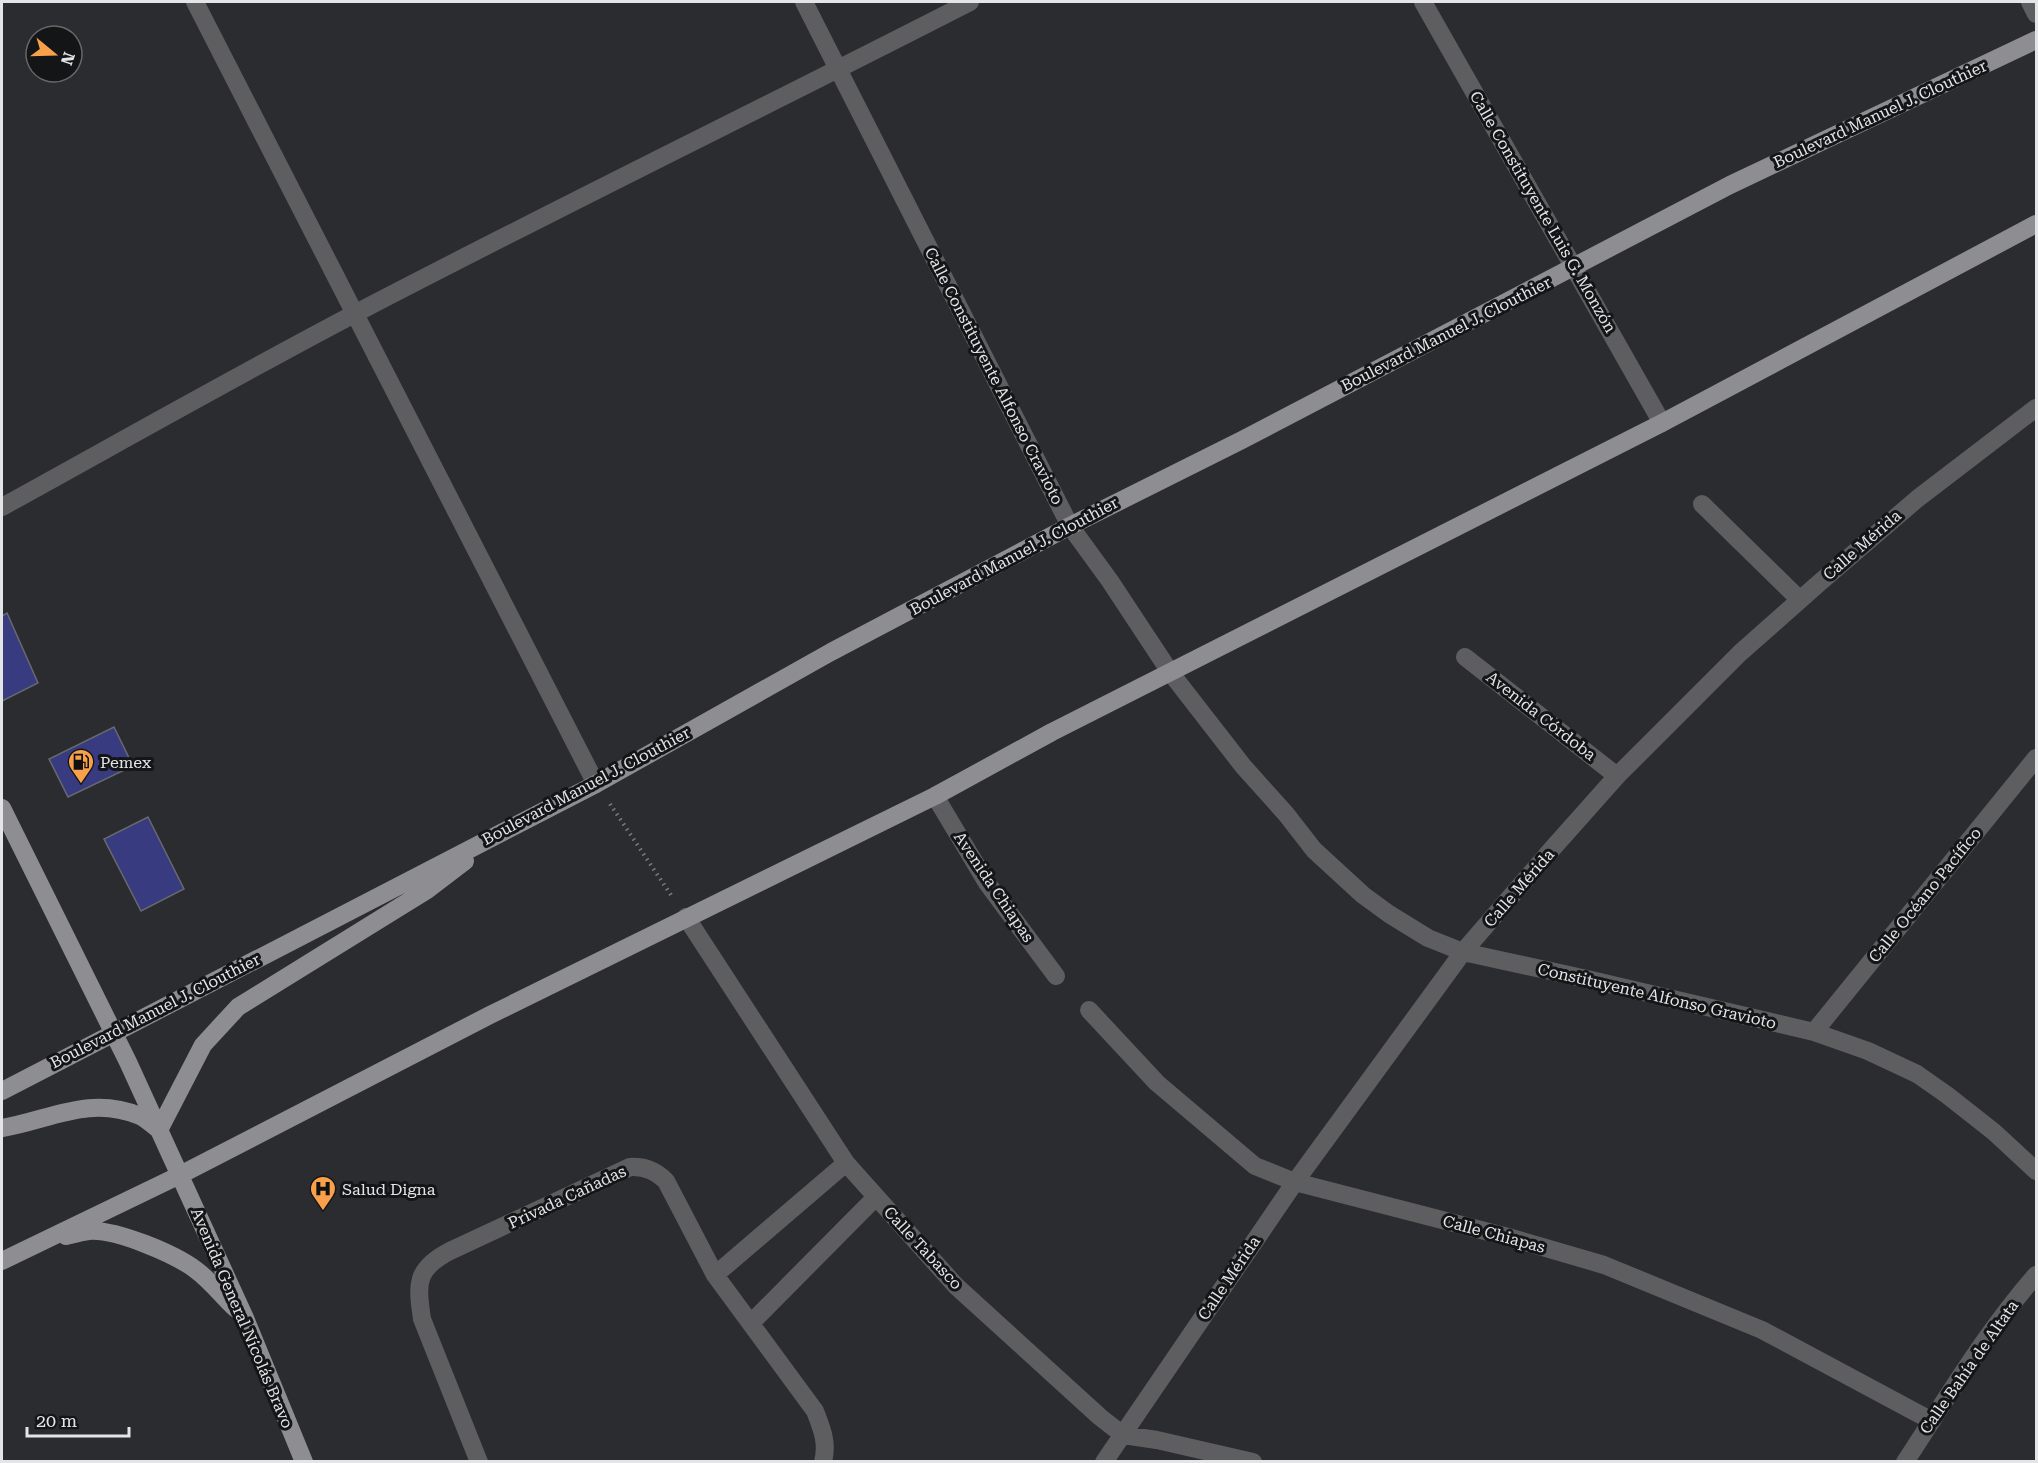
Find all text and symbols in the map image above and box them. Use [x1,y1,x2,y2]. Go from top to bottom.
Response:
north arrow [24,24,84,84]
text: N [57,50,79,68]
street label: Boulevard Manuel J. Clouthier [1770,56,1990,172]
street label: Calle Constituyente Luis G. Monzón [1466,88,1620,336]
street label: Calle Constituyente Alfonso Cravioto [921,244,1068,508]
street label: Boulevard Manuel J. Clouthier [1338,272,1554,395]
street label: Boulevard Manuel J. Clouthier [907,493,1122,619]
street label: Calle Mérida [1819,506,1905,584]
street label: Avenida Córdoba [1483,667,1600,765]
street label: Boulevard Manuel J. Clouthier [479,723,694,849]
fuel station icon: Pemex [66,747,96,785]
place label: Pemex [100,753,152,772]
street label: Calle Océano Pacífico [1865,824,1985,966]
street label: Avenida Chiapas [950,828,1038,946]
street label: Calle Mérida [1480,845,1558,931]
street label: Boulevard Manuel J. Clouthier [47,949,263,1072]
street label: Constituyente Alfonso Gravioto [1536,959,1778,1033]
street label: Privada Cañadas [505,1161,629,1233]
hospital icon: Salud Digna [308,1174,338,1212]
place label: Salud Digna [342,1180,436,1199]
street label: Calle Tabasco [880,1203,966,1293]
street label: Avenida General Nicolás Bravo [187,1205,297,1431]
street label: Calle Chiapas [1441,1211,1548,1257]
street label: Calle Mérida [1194,1232,1264,1324]
street label: Calle Bahía de Altata [1916,1296,2022,1437]
scale bar [27,1400,129,1438]
text: 20 m [36,1410,77,1431]

